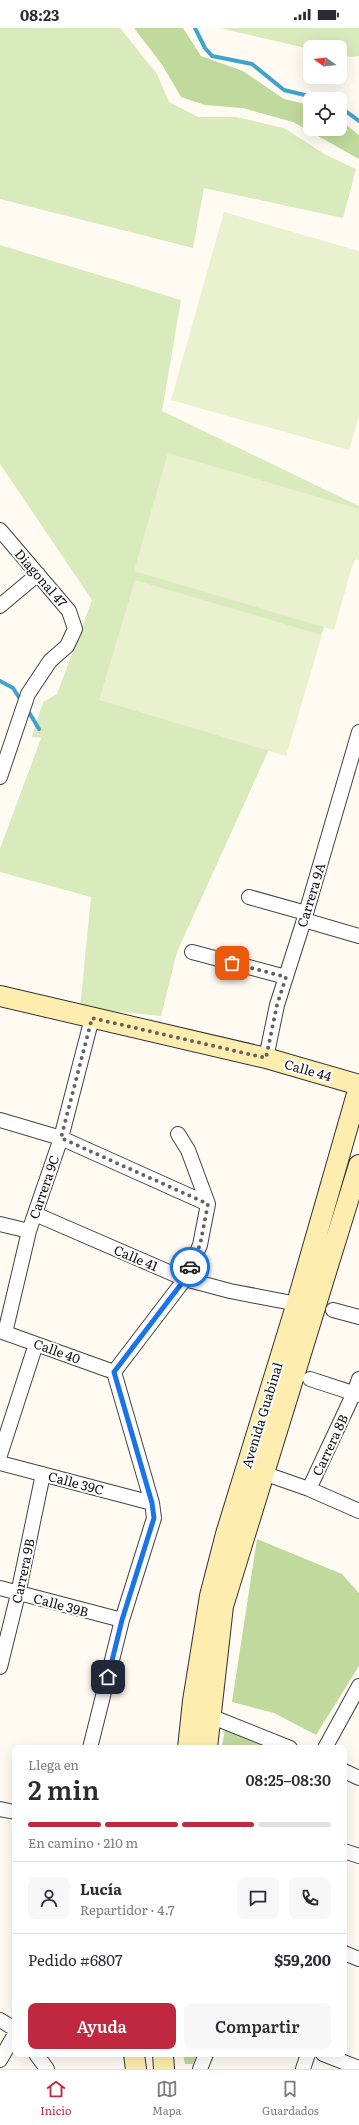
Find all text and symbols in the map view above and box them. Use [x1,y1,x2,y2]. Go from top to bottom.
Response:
text: 08:23 [20,3,59,26]
north arrow [303,40,347,84]
map controls [303,40,347,136]
button: locate [303,92,347,136]
street label: Diagonal 47 [11,544,72,611]
street label: Carrera 9A [292,860,329,930]
pin [215,946,249,980]
icon: bag [221,952,243,974]
street label: Calle 44 [282,1054,334,1085]
street label: Carrera 9C [24,1152,63,1221]
street label: Calle 41 [111,1240,161,1275]
courier [170,1247,210,1287]
icon: car [179,1256,201,1278]
street label: Calle 40 [31,1333,84,1368]
street label: Avenida Guabinal [236,1359,287,1470]
street label: Carrera 8B [307,1410,352,1479]
street label: Calle 39C [46,1466,106,1499]
street label: Carrera 9B [6,1536,39,1605]
street label: Calle 39B [31,1588,91,1621]
pin [91,1660,125,1694]
icon: home [97,1666,119,1688]
text: Llega en [28,1755,79,1774]
text: 08:25–08:30 [246,1768,331,1791]
text: 2 min [28,1769,99,1808]
text: En camino · 210 m [28,1833,138,1852]
button: person [28,1877,70,1919]
text: Lucía [80,1877,122,1900]
button: chat [237,1877,279,1919]
button: phone [289,1877,331,1919]
text: Repartidor · 4.7 [80,1900,175,1919]
text: Pedido #6807 [28,1948,123,1971]
text: $59,200 [274,1948,331,1971]
button: Ayuda [28,2003,176,2049]
button: Compartir [184,2003,331,2049]
tab: Inicio [40,2078,71,2118]
tab: Mapa [152,2078,181,2118]
tab: Guardados [262,2078,319,2118]

